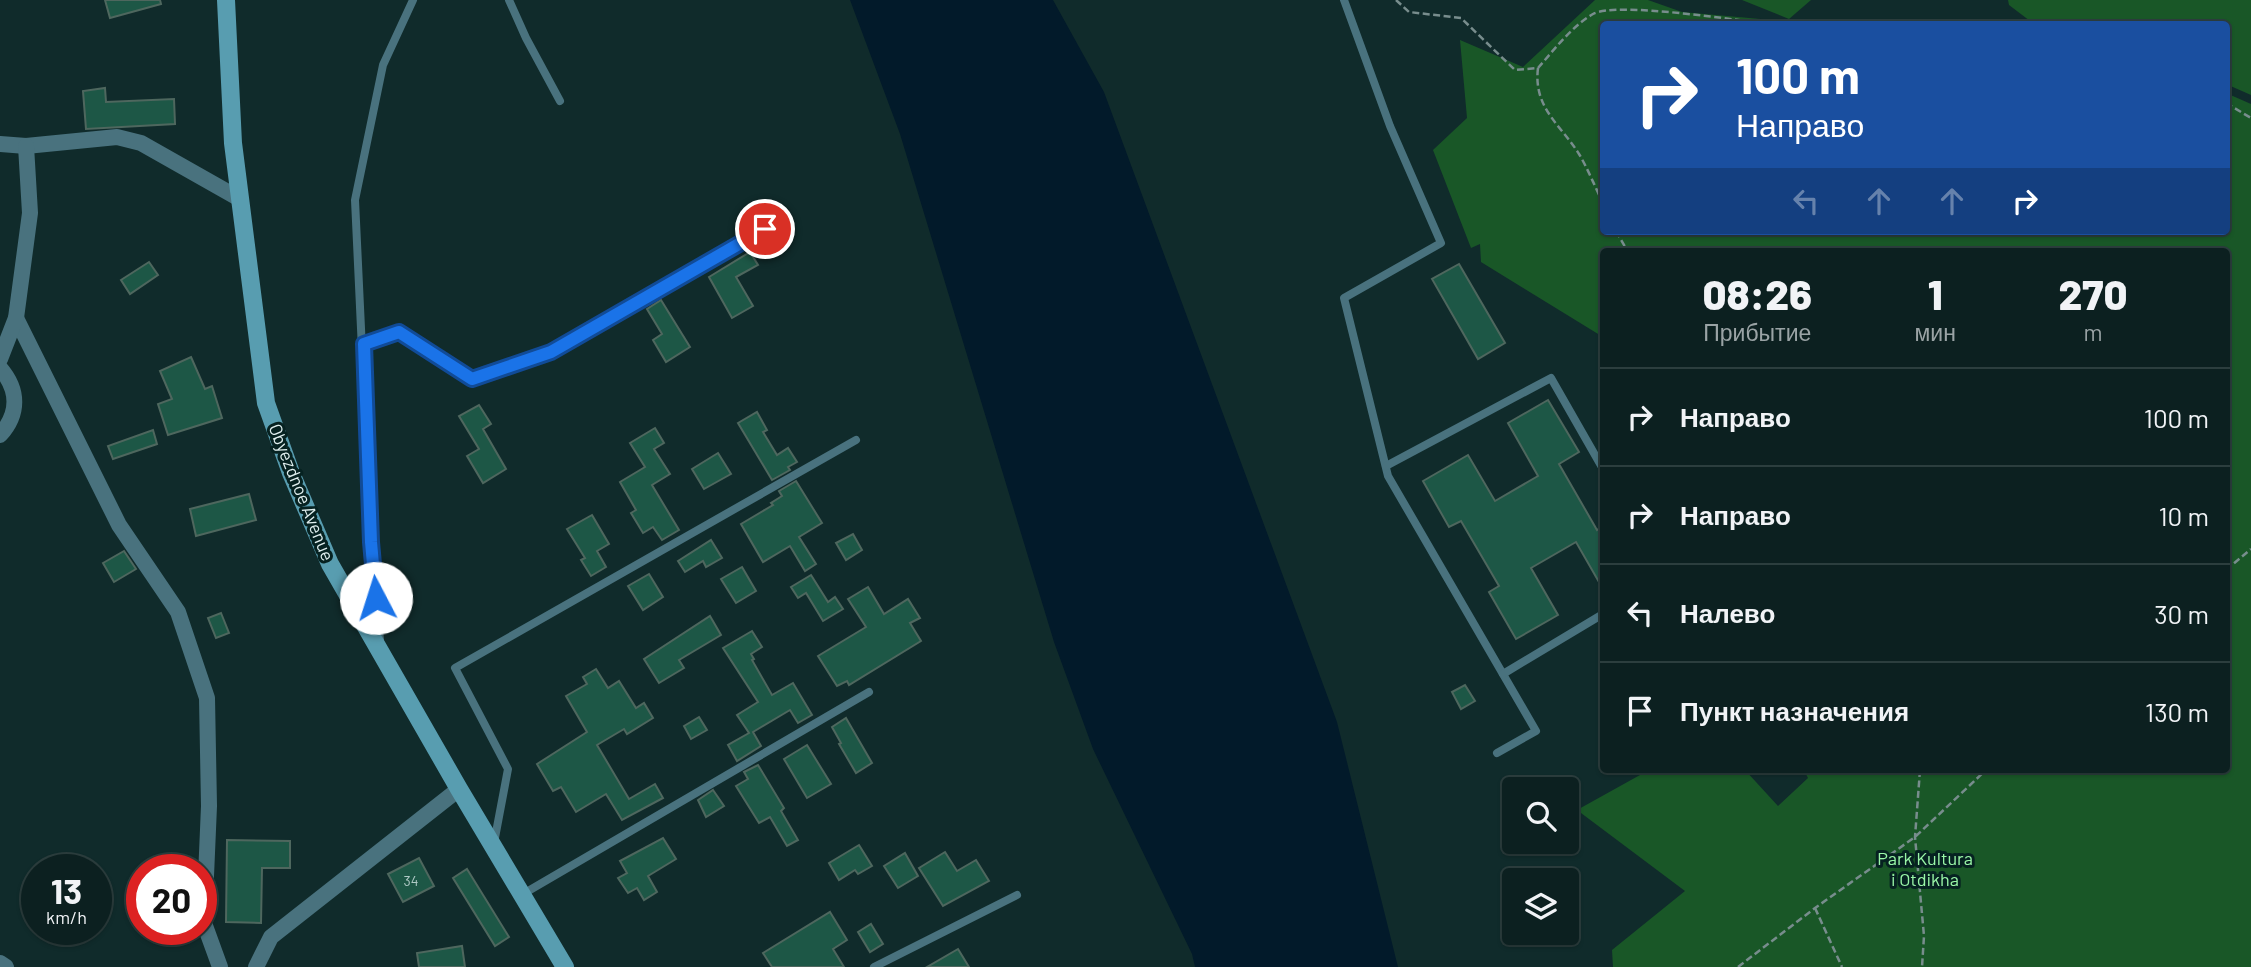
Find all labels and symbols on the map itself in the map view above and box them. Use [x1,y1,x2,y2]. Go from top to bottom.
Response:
pin [735,199,795,259]
street label: Obyezdnoe Avenue [264,420,340,564]
position arrow [339,561,413,635]
park label: Park Kultura i Otdikha [1877,847,1973,890]
speed limit sign: 20 [126,854,217,945]
house number: 34 [404,872,418,889]

